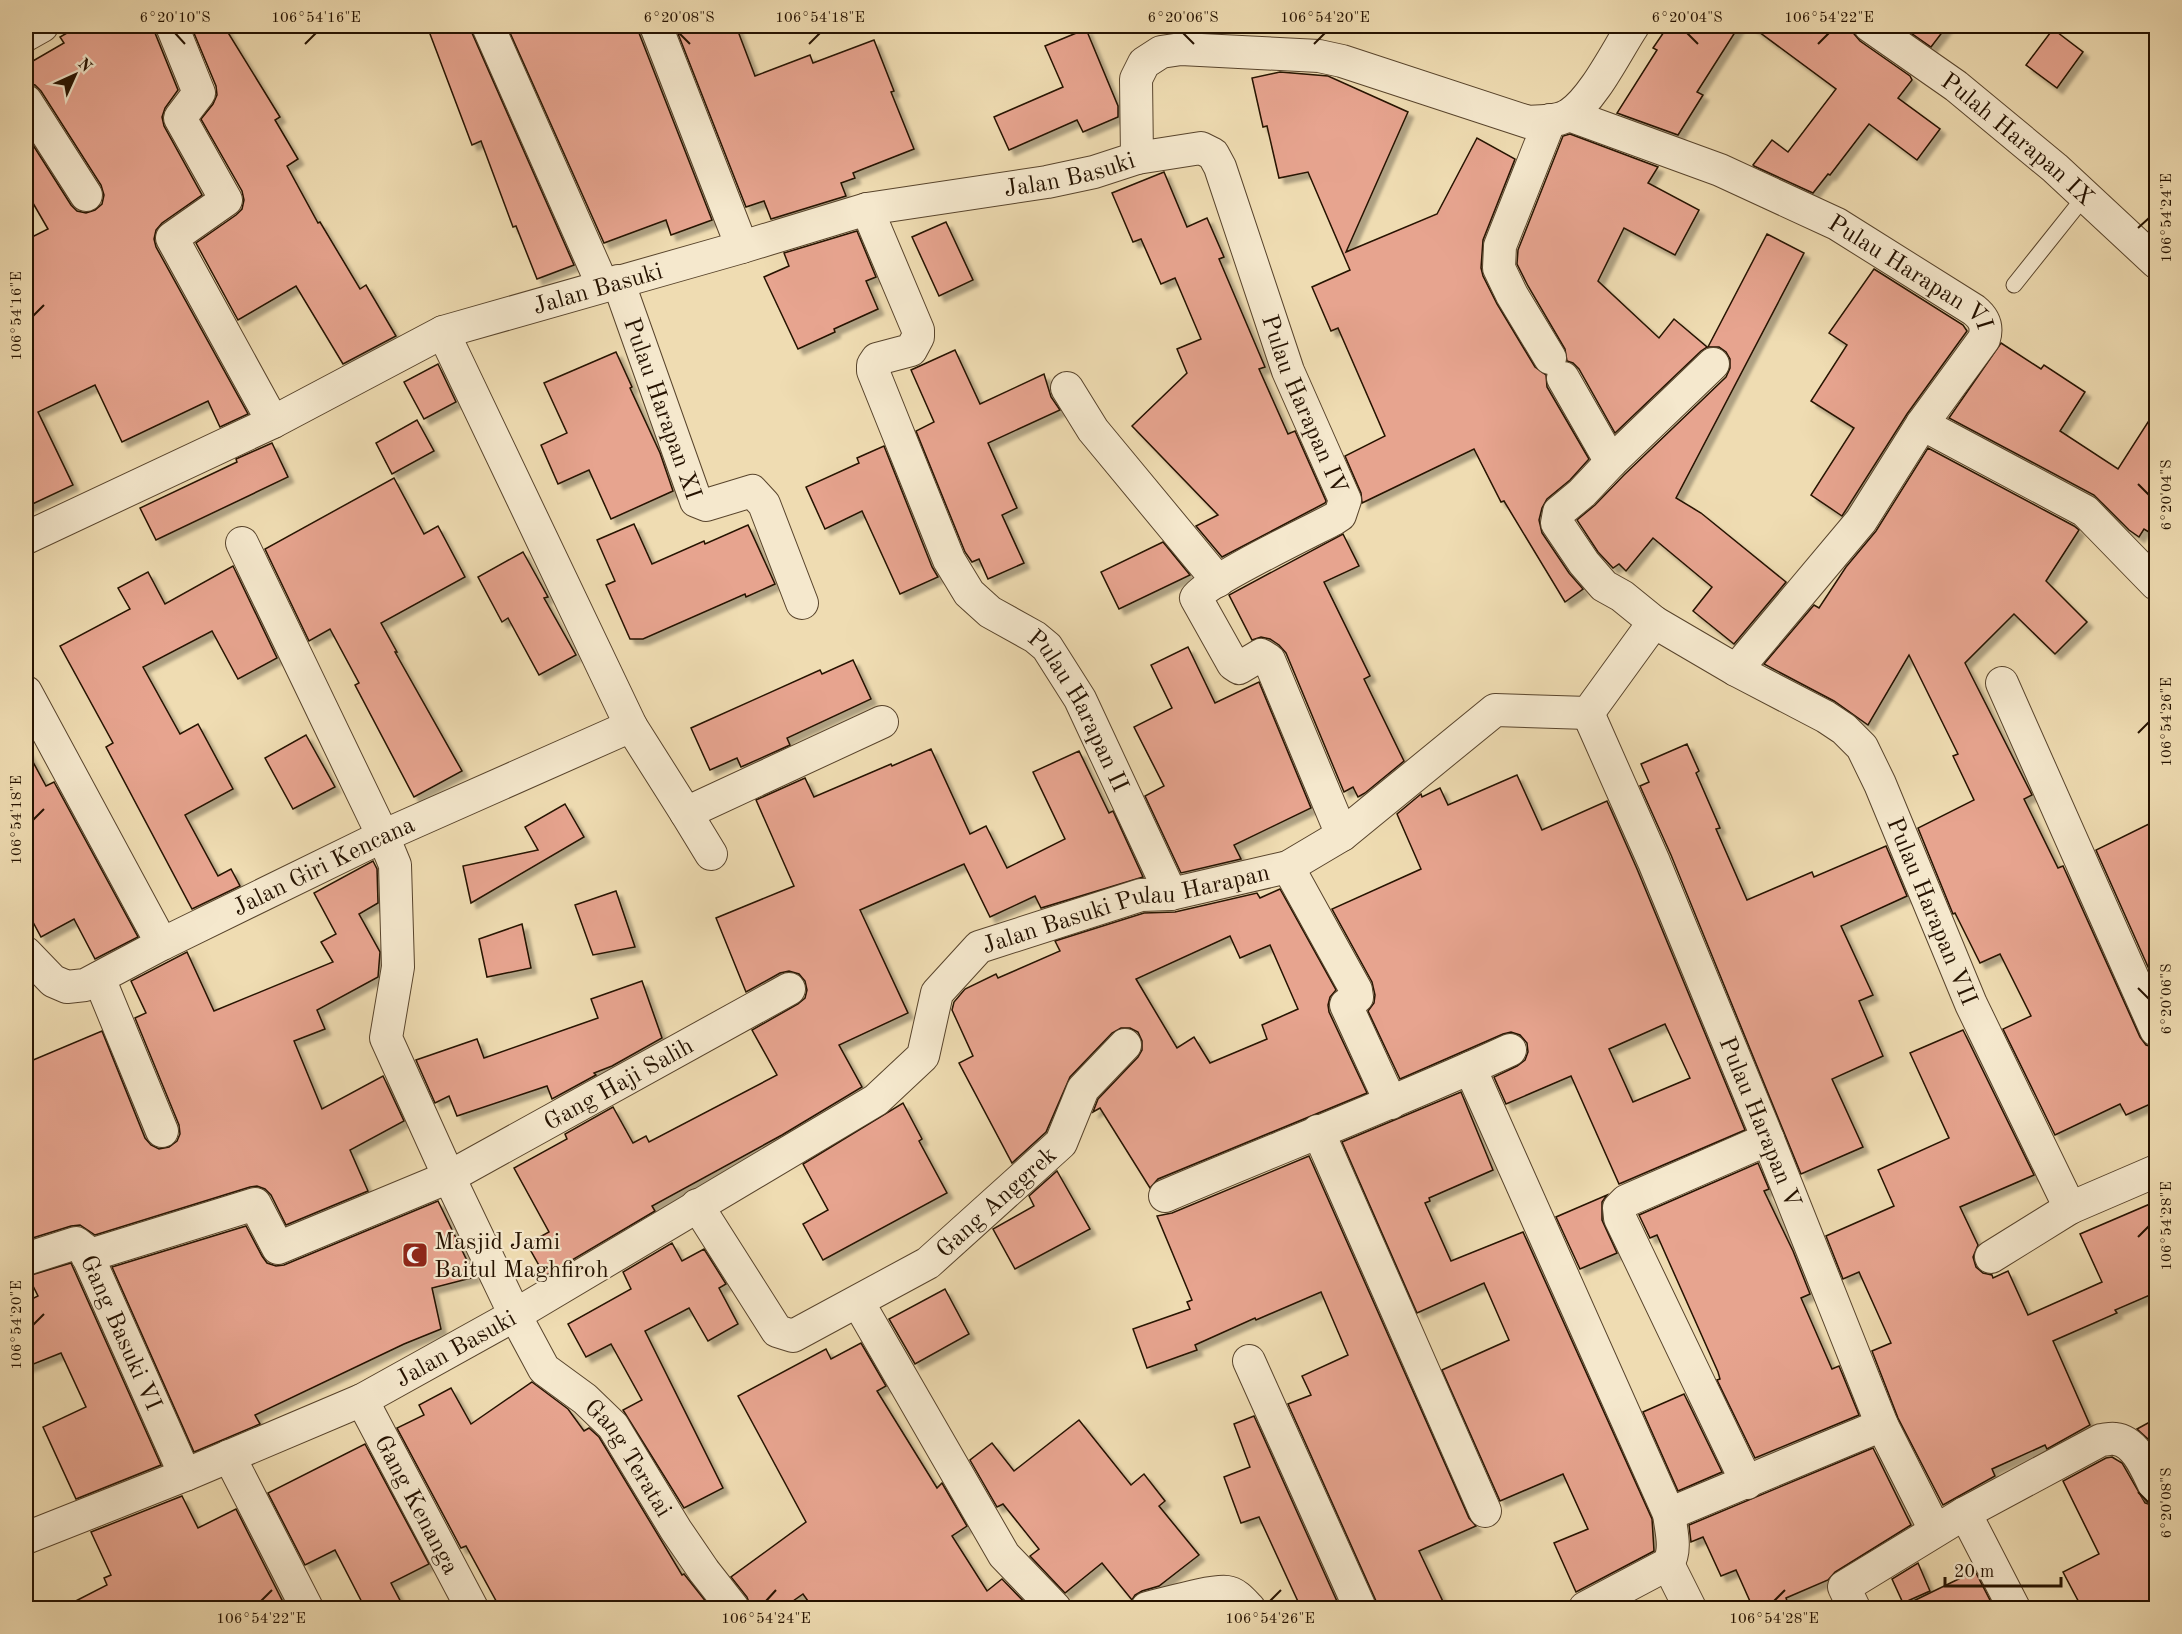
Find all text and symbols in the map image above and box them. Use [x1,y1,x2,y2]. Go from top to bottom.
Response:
text: 6°20'10"S [139,11,211,26]
text: 106°54'16"E [271,11,361,26]
text: 6°20'08"S [643,11,715,26]
text: 106°54'18"E [775,11,865,26]
text: 6°20'06"S [1147,11,1219,26]
text: 106°54'20"E [1280,11,1370,26]
text: 6°20'04"S [1651,11,1723,26]
text: 106°54'22"E [1784,11,1874,26]
north arrow [45,45,105,105]
text: N [74,56,95,76]
street label: Pulah Harapan IX [1936,70,2097,211]
street label: Jalan Basuki [1002,150,1138,202]
text: 106°54'24"E [2160,173,2175,263]
street label: Pulau Harapan VI [1823,212,1996,332]
street label: Jalan Basuki [531,260,666,320]
text: 106°54'16"E [10,271,25,361]
street label: Pulau Harapan IV [1256,312,1351,498]
street label: Pulau Harapan XI [618,315,704,503]
text: 6°20'04"S [2160,459,2175,531]
street label: Pulau Harapan II [1022,626,1132,796]
text: 106°54'26"E [2160,677,2175,767]
text: 106°54'18"E [10,775,25,865]
street label: Jalan Giri Kencana [229,813,419,921]
street label: Pulau Harapan VII [1881,814,1980,1009]
street label: Jalan Basuki Pulau Harapan [980,862,1272,959]
text: 6°20'06"S [2160,963,2175,1035]
street label: Gang Haji Salih [541,1034,698,1136]
street label: Pulau Harapan V [1713,1034,1804,1212]
street label: Gang Anggrek [933,1143,1062,1263]
text: 106°54'28"E [2160,1181,2175,1271]
place label: Masjid Jami Baitul Maghfiroh [434,1231,609,1283]
mosque icon: Masjid Jami Baitul Maghfiroh [400,1240,430,1270]
street label: Gang Basuki VI [75,1252,165,1414]
text: 106°54'20"E [10,1280,25,1370]
street label: Jalan Basuki [392,1307,520,1393]
street label: Gang Teratai [579,1395,675,1522]
street label: Gang Kenanga [369,1432,462,1579]
text: 6°20'08"S [2160,1467,2175,1539]
scale bar [1945,1550,2060,1588]
text: 20 m [1954,1563,1994,1581]
text: 106°54'22"E [216,1612,306,1627]
text: 106°54'24"E [721,1612,811,1627]
text: 106°54'26"E [1225,1612,1315,1627]
text: 106°54'28"E [1729,1612,1819,1627]

